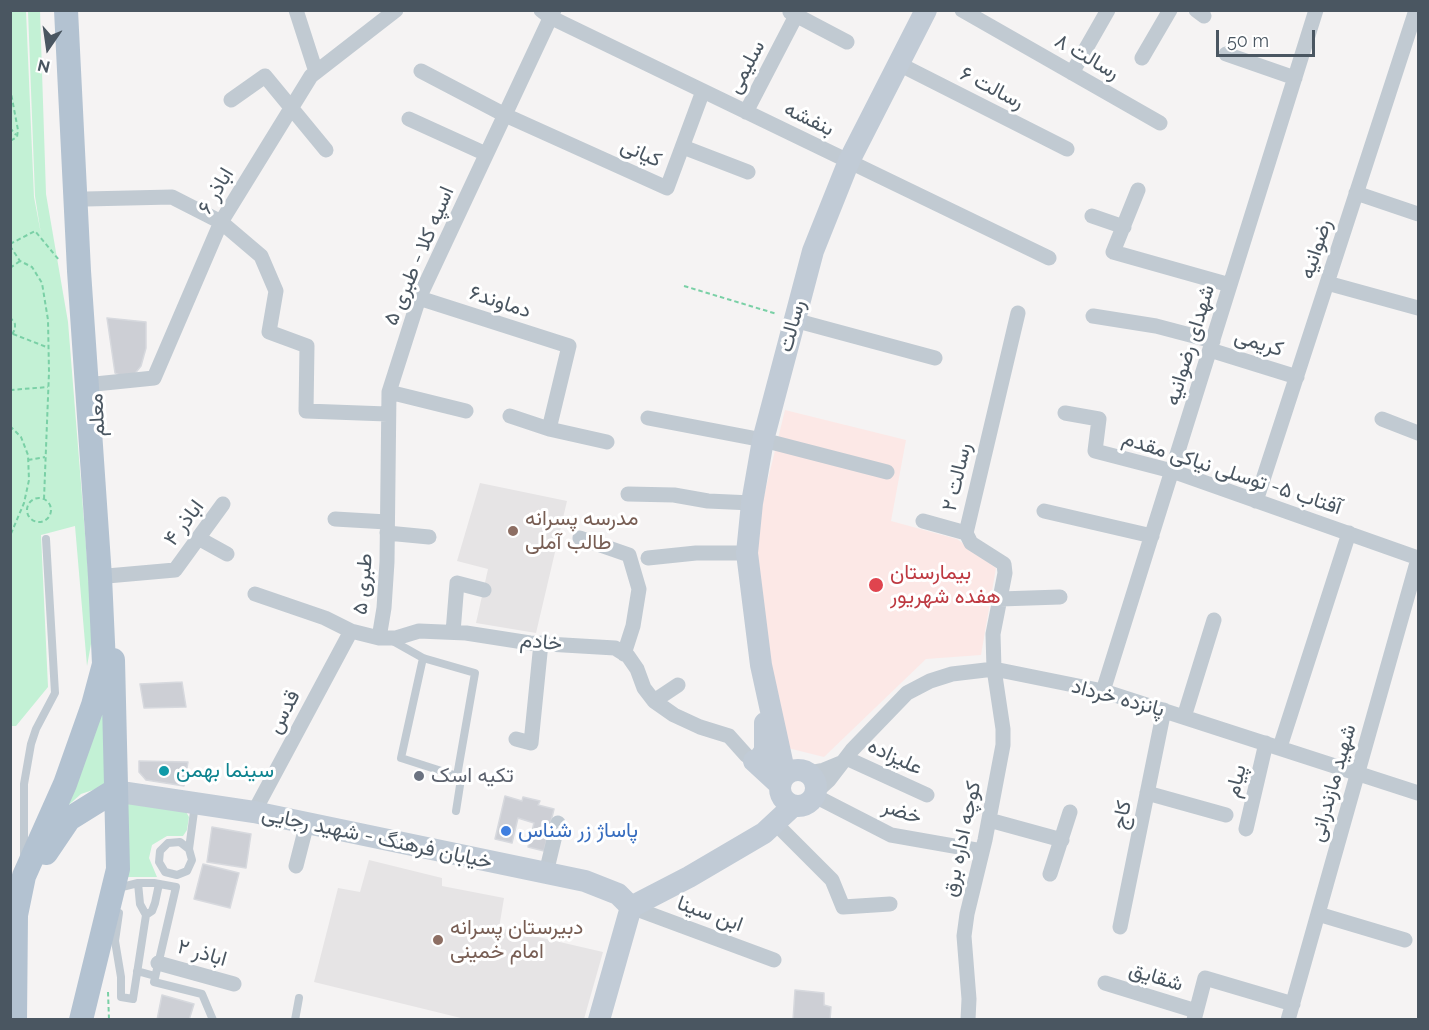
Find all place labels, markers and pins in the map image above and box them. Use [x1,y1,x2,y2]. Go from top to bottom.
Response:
place label: مدرسه پسرانه طالب آملی [525,506,638,556]
marker: مدرسه پسرانه طالب آملی [506,524,520,538]
place label: بیمارستان هفده شهریور [890,560,1001,610]
marker: بیمارستان هفده شهریور [867,576,885,594]
place label: سینما بهمن [176,758,274,784]
place label: تکیه اسک [431,763,514,789]
marker: سینما بهمن [157,764,171,778]
marker: تکیه اسک [412,769,426,783]
place label: پاساژ زر شناس [518,818,638,844]
marker: پاساژ زر شناس [499,824,513,838]
place label: دبیرستان پسرانه امام خمینی [450,915,583,965]
marker: دبیرستان پسرانه امام خمینی [431,933,445,947]

